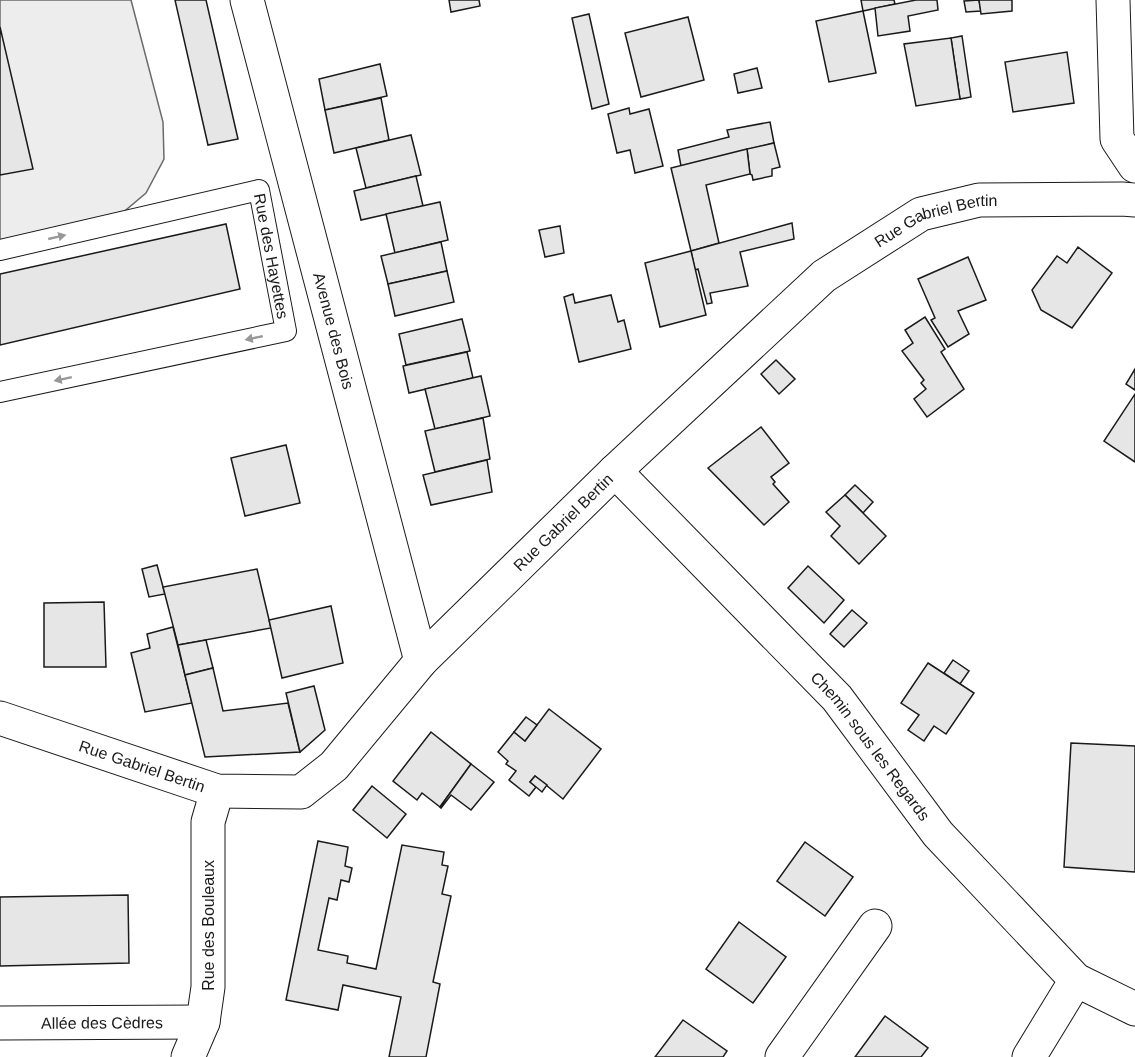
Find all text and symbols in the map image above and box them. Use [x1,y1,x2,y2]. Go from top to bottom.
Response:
street label: Rue des Hayettes [251,192,291,320]
street label: Rue Gabriel Bertin [871,192,997,251]
one-way arrow [48,231,66,241]
street label: Avenue des Bois [310,271,357,391]
one-way arrow [244,334,263,343]
one-way arrow [54,374,73,384]
street label: Rue Gabriel Bertin [510,470,616,575]
street label: Chemin sous les Regards [807,669,933,824]
street label: Rue Gabriel Bertin [77,737,207,795]
street label: Rue des Bouleaux [200,860,217,991]
street label: Allée des Cèdres [41,1014,163,1032]

